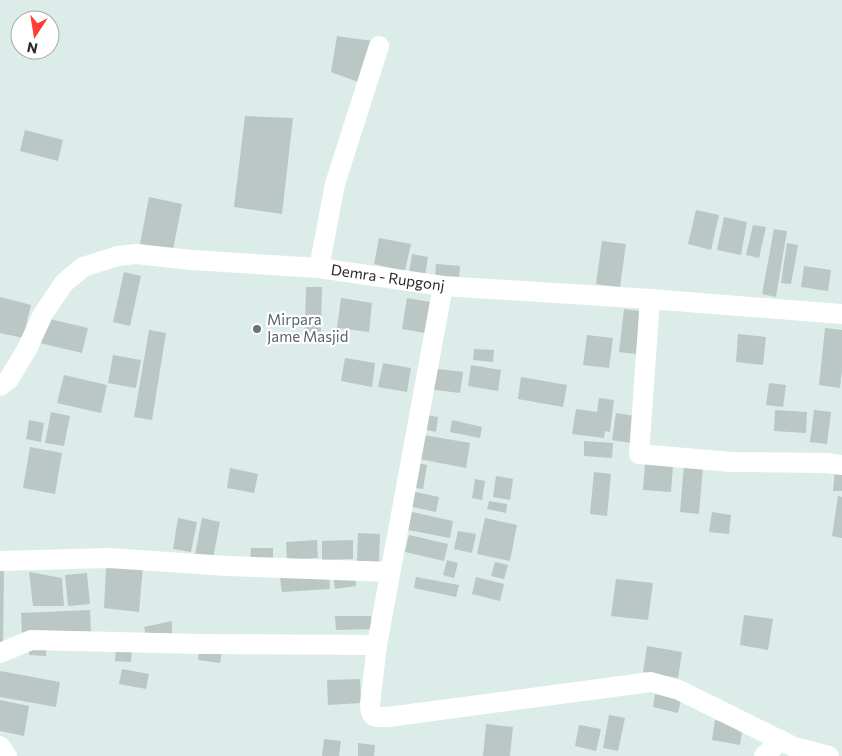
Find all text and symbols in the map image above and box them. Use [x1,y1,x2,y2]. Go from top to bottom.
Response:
north arrow [10,10,60,60]
text: N [25,39,39,58]
street label: Demra - Rupgonj [330,260,446,294]
place label: Mirpara Jame Masjid [267,310,348,345]
marker: Mirpara Jame Masjid [251,323,263,335]

